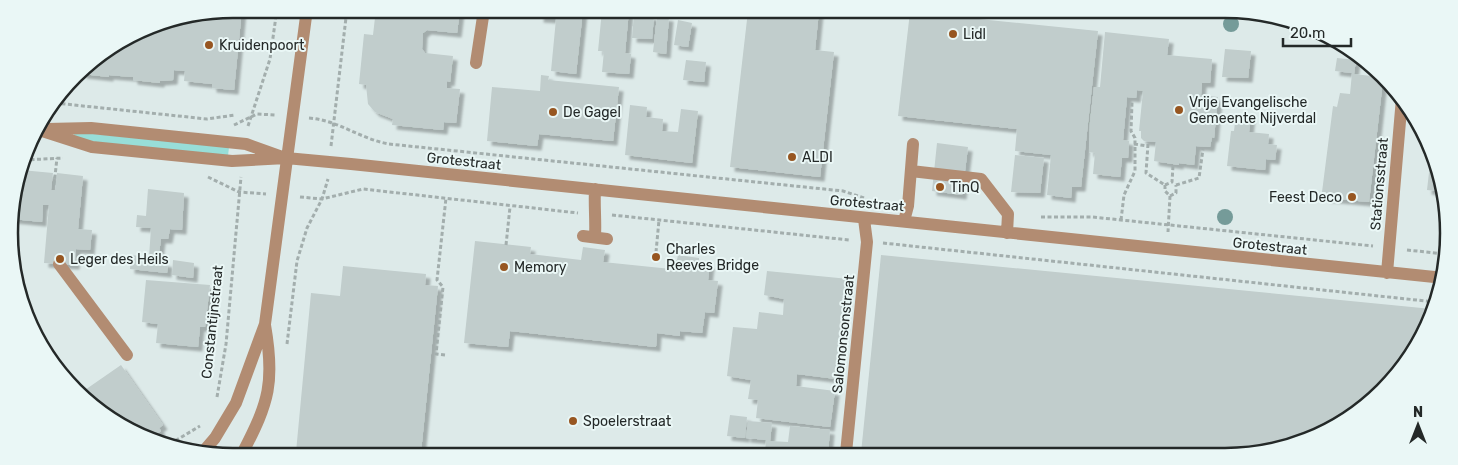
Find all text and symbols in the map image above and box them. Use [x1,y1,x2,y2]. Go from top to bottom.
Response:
scale bar [1283,15,1350,47]
text: 20 m [1290,24,1325,42]
place label: Lidl [963,26,986,43]
marker: Lidl [947,28,959,40]
place label: Kruidenpoort [219,37,305,54]
marker: Kruidenpoort [203,39,215,51]
place label: Vrije Evangelische Gemeente Nijverdal [1189,94,1316,127]
place label: De Gagel [563,104,621,121]
marker: Vrije Evangelische Gemeente Nijverdal [1173,104,1185,116]
marker: De Gagel [547,106,559,118]
street label: Stationsstraat [1367,136,1392,231]
street label: Grotestraat [426,149,502,174]
place label: ALDI [802,149,833,166]
marker: ALDI [786,151,798,163]
place label: TinQ [950,179,979,196]
marker: TinQ [934,181,946,193]
place label: Feest Deco [1269,189,1342,206]
marker: Feest Deco [1346,191,1358,203]
street label: Grotestraat [829,192,905,215]
street label: Grotestraat [1232,234,1308,259]
place label: Charles Reeves Bridge [666,241,759,274]
place label: Leger des Heils [70,251,169,268]
marker: Charles Reeves Bridge [650,251,662,263]
marker: Leger des Heils [54,253,66,265]
place label: Memory [514,259,567,276]
marker: Memory [498,261,510,273]
street label: Constantijnstraat [198,264,227,380]
street label: Salomonsonstraat [829,273,858,394]
north arrow [1393,400,1443,450]
text: N [1413,404,1423,421]
place label: Spoelerstraat [583,413,672,430]
marker: Spoelerstraat [567,415,579,427]

